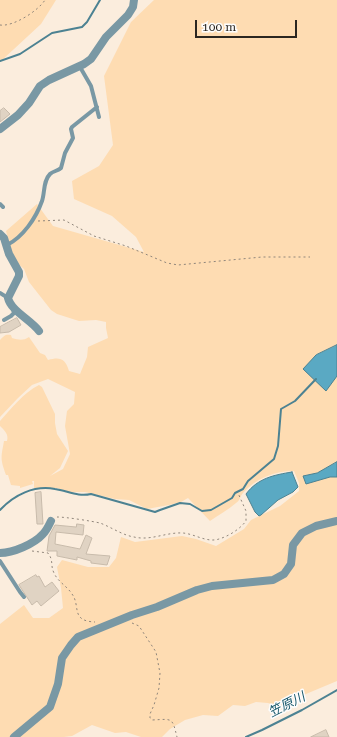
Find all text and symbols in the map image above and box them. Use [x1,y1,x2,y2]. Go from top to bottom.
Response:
scale bar [197,12,299,38]
text: 100 m [202,20,236,34]
water label: 笠原川 [266,689,308,721]

